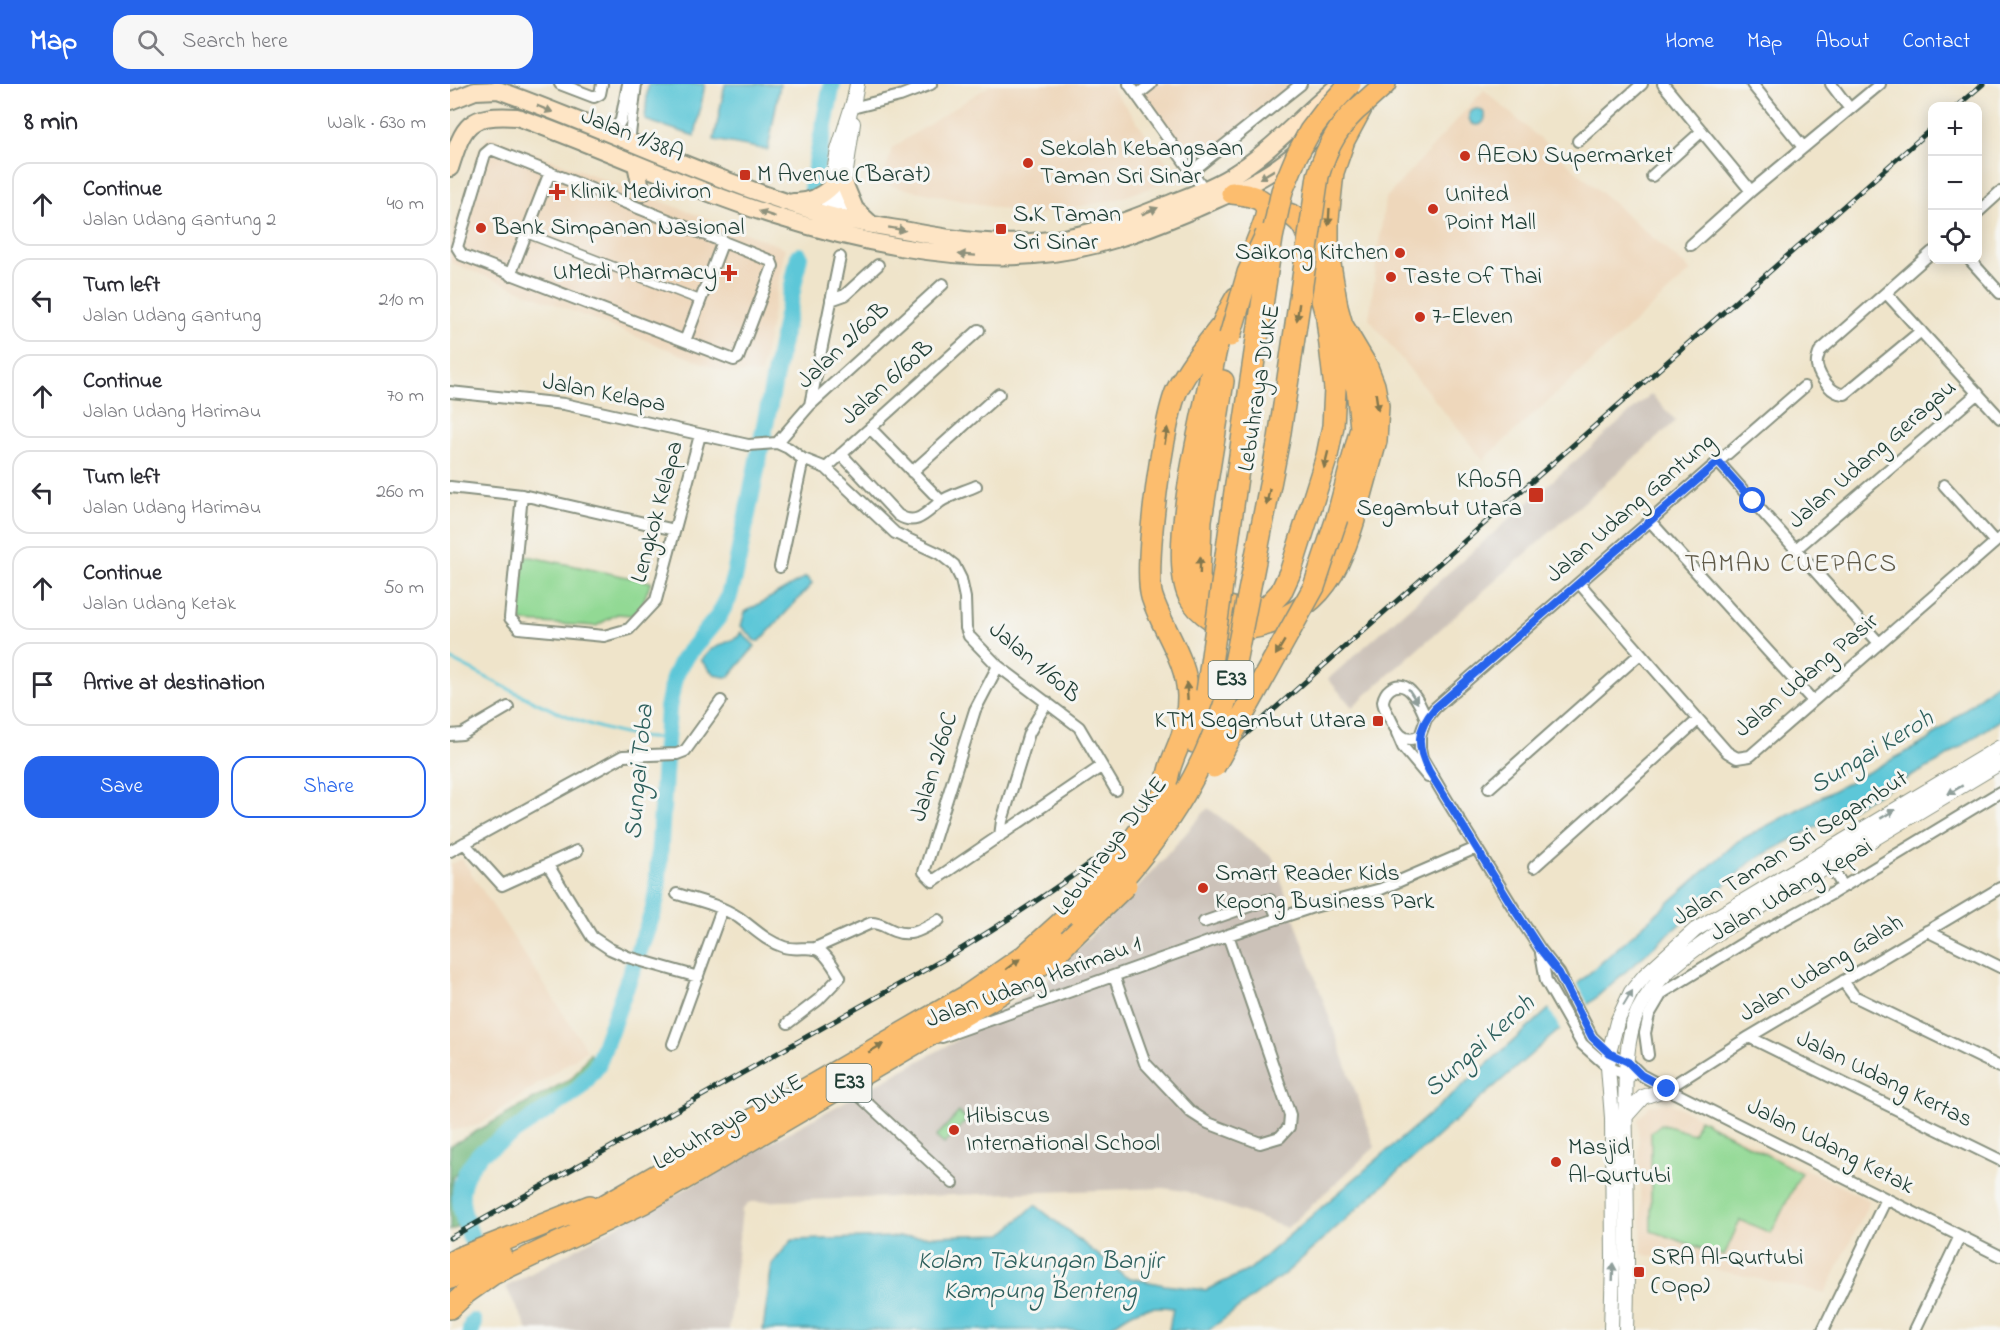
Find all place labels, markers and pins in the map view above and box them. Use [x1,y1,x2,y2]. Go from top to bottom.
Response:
place label: Sekolah Kebangsaan Taman Sri Sinar [1040,132,1243,195]
place label: AEON Supermarket [1477,139,1673,174]
marker: AEON Supermarket [1458,149,1472,163]
marker: Sekolah Kebangsaan Taman Sri Sinar [1021,156,1035,170]
place label: M Avenue (Barat) [757,158,930,193]
marker: M Avenue (Barat) [738,168,752,182]
place label: Klinik Mediviron [570,175,711,210]
place label: United Point Mall [1445,178,1536,241]
marker: Klinik Mediviron [548,183,566,201]
place label: S.K Taman Sri Sinar [1013,198,1121,261]
marker: United Point Mall [1426,202,1440,216]
place label: Bank Simpanan Nasional [492,211,744,246]
marker: Bank Simpanan Nasional [474,221,488,235]
marker: S.K Taman Sri Sinar [994,222,1008,236]
place label: Saikong Kitchen [1235,236,1388,271]
marker: Saikong Kitchen [1393,246,1407,260]
place label: UMedi Pharmacy [553,256,717,292]
place label: Taste Of Thai [1403,260,1542,295]
marker: UMedi Pharmacy [722,266,736,280]
marker: Taste Of Thai [1384,270,1398,284]
place label: 7-Eleven [1432,300,1513,335]
marker: 7-Eleven [1413,310,1427,324]
place label: KA05A Segambut Utara [1356,464,1522,527]
marker: KA05A Segambut Utara [1527,486,1545,504]
place label: KTM Segambut Utara [1155,704,1366,739]
marker: KTM Segambut Utara [1371,714,1385,728]
place label: Smart Reader Kids Kepong Business Park [1215,857,1435,920]
marker: Smart Reader Kids Kepong Business Park [1196,881,1210,895]
place label: Hibiscus International School [966,1099,1160,1162]
marker: Hibiscus International School [947,1123,961,1137]
place label: Masjid Al-Qurtubi [1568,1131,1671,1194]
marker: Masjid Al-Qurtubi [1549,1155,1563,1169]
place label: SRA Al-Qurtubi (Opp) [1651,1241,1804,1304]
marker: SRA Al-Qurtubi (Opp) [1632,1265,1646,1279]

